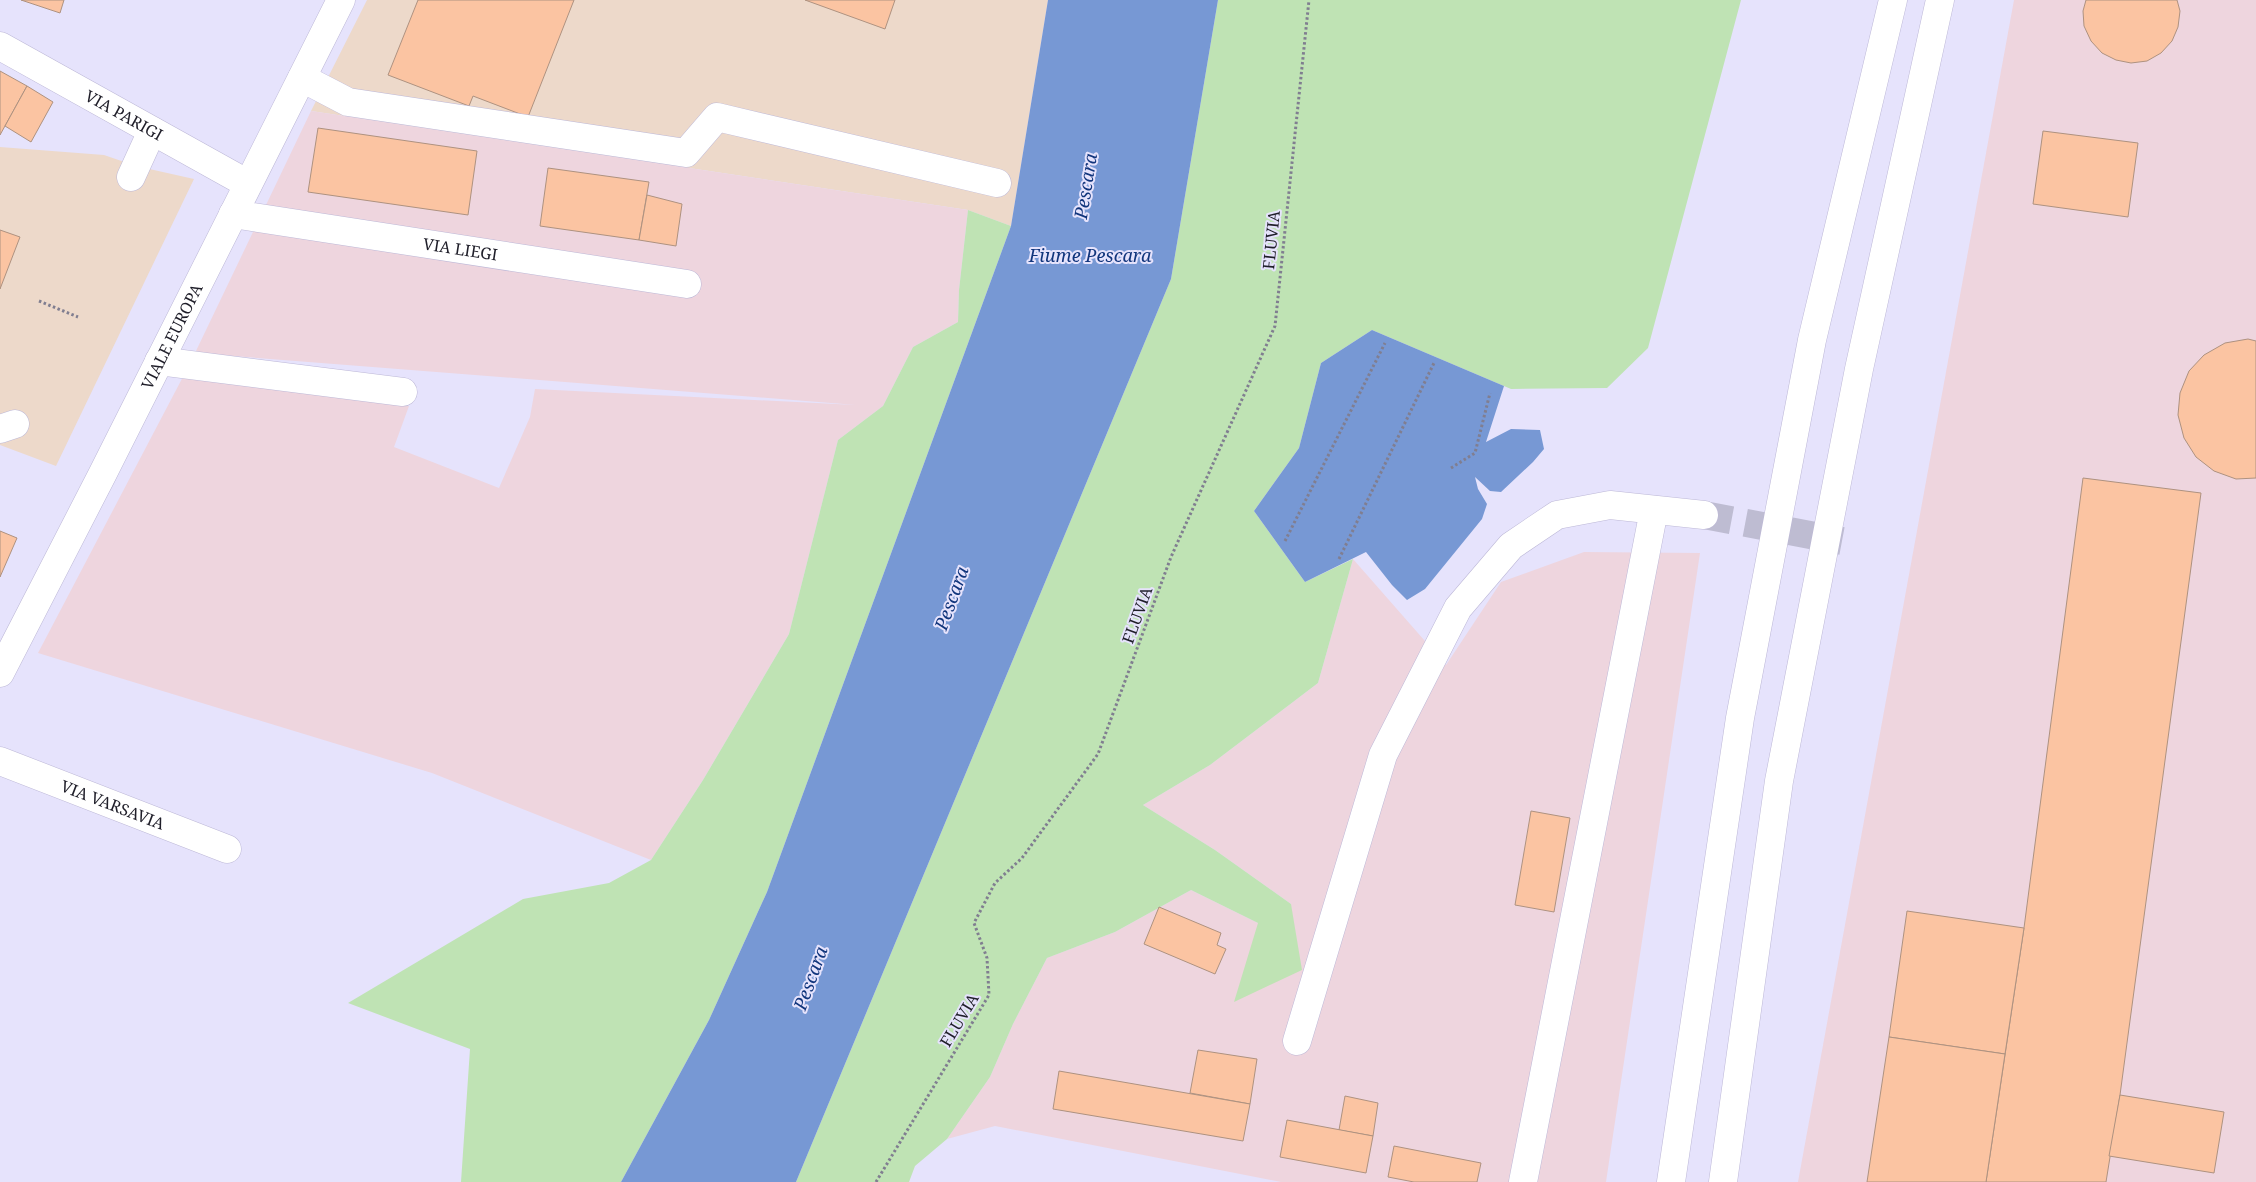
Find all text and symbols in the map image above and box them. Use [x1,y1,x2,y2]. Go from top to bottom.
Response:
street label: VIA PARIGI [81,85,167,146]
water label: Pescara [1068,151,1102,221]
street label: FLUVIA [1257,209,1285,270]
street label: VIA LIEGI [421,232,499,266]
water label: Fiume Pescara [1028,243,1152,267]
street label: VIALE EUROPA [136,279,208,393]
water label: Pescara [928,562,974,634]
street label: FLUVIA [1117,583,1158,646]
street label: VIA VARSAVIA [58,775,169,835]
water label: Pescara [787,942,833,1014]
street label: FLUVIA [934,989,984,1051]

